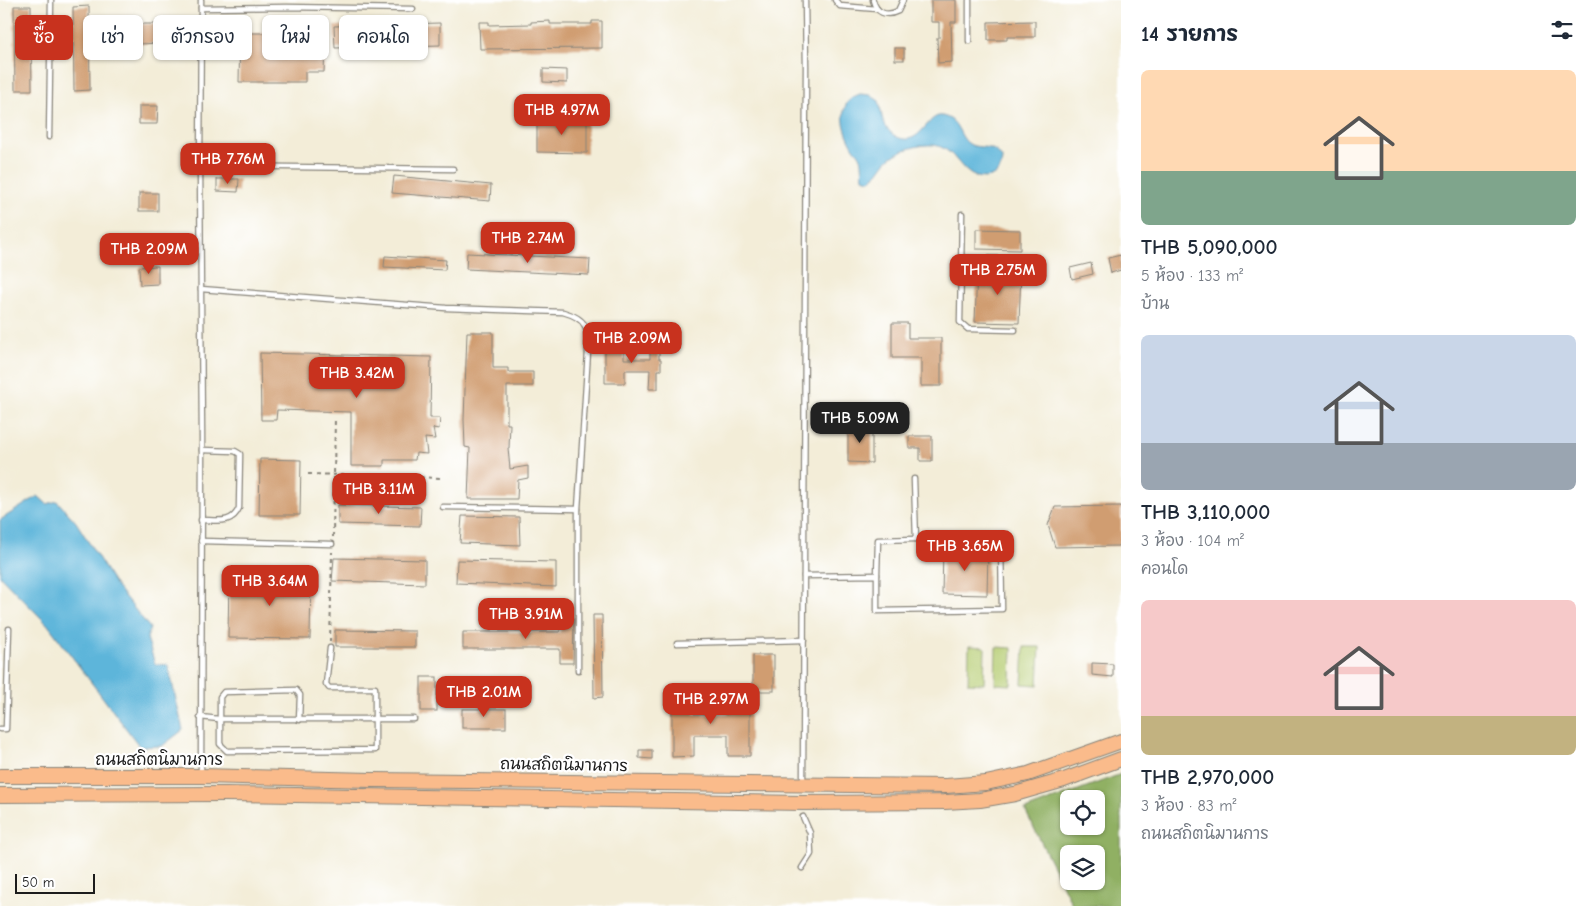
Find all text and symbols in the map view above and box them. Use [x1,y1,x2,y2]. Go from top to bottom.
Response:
chip: ซื้อ [15,15,73,60]
chip: เช่า [83,15,143,60]
chip: ตัวกรอง [153,15,252,60]
chip: ใหม่ [262,15,329,60]
chip: คอนโด [339,15,428,60]
icon: filters [1548,16,1576,44]
text: 14 รายการ [1141,22,1238,46]
pin: THB 4.97M [505,94,619,136]
text: THB 4.97M [525,101,599,119]
icon: home [1314,103,1404,193]
pin: THB 7.76M [171,142,285,185]
text: THB 7.76M [191,150,265,168]
pin: THB 2.74M [471,222,585,264]
text: THB 2.74M [492,229,564,247]
pin: THB 2.09M [92,232,206,275]
text: THB 5,090,000 [1141,235,1278,259]
text: THB 2.09M [111,240,187,258]
pin: THB 2.75M [941,254,1055,296]
text: THB 2.75M [961,261,1035,279]
text: 5 ห้อง · 133 m² [1141,267,1243,285]
text: บ้าน [1141,295,1169,313]
pin: THB 2.09M [575,322,689,364]
text: THB 2.09M [594,329,670,347]
pin: THB 3.42M [300,356,414,399]
text: THB 3.42M [320,364,394,382]
icon: home [1314,368,1404,458]
pin: THB 5.09M [803,402,917,444]
text: THB 5.09M [821,409,899,427]
pin: THB 3.11M [322,472,436,515]
text: THB 3.11M [343,480,415,498]
text: THB 3,110,000 [1141,500,1270,524]
pin: THB 3.65M [908,530,1022,572]
text: 3 ห้อง · 104 m² [1141,532,1244,550]
text: THB 3.65M [927,537,1003,555]
text: คอนโด [1141,560,1188,578]
pin: THB 3.64M [213,564,327,607]
text: THB 3.64M [233,572,307,590]
pin: THB 3.91M [469,598,583,640]
text: THB 3.91M [489,605,563,623]
icon: home [1314,633,1404,723]
pin: THB 2.01M [427,676,541,718]
pin: THB 2.97M [654,682,768,725]
text: THB 2.01M [447,683,521,701]
text: THB 2.97M [674,690,748,708]
street label: ถนนสถิตนิมานการ [95,749,223,769]
street label: ถนนสถิตนิมานการ [500,753,628,775]
text: THB 2,970,000 [1141,765,1274,789]
map controls [1060,790,1105,890]
button: locate [1060,790,1105,835]
text: 3 ห้อง · 83 m² [1141,797,1236,815]
text: ถนนสถิตนิมานการ [1141,825,1269,843]
button: layers [1060,845,1105,890]
scale bar [15,871,95,894]
text: 50 m [22,874,54,891]

